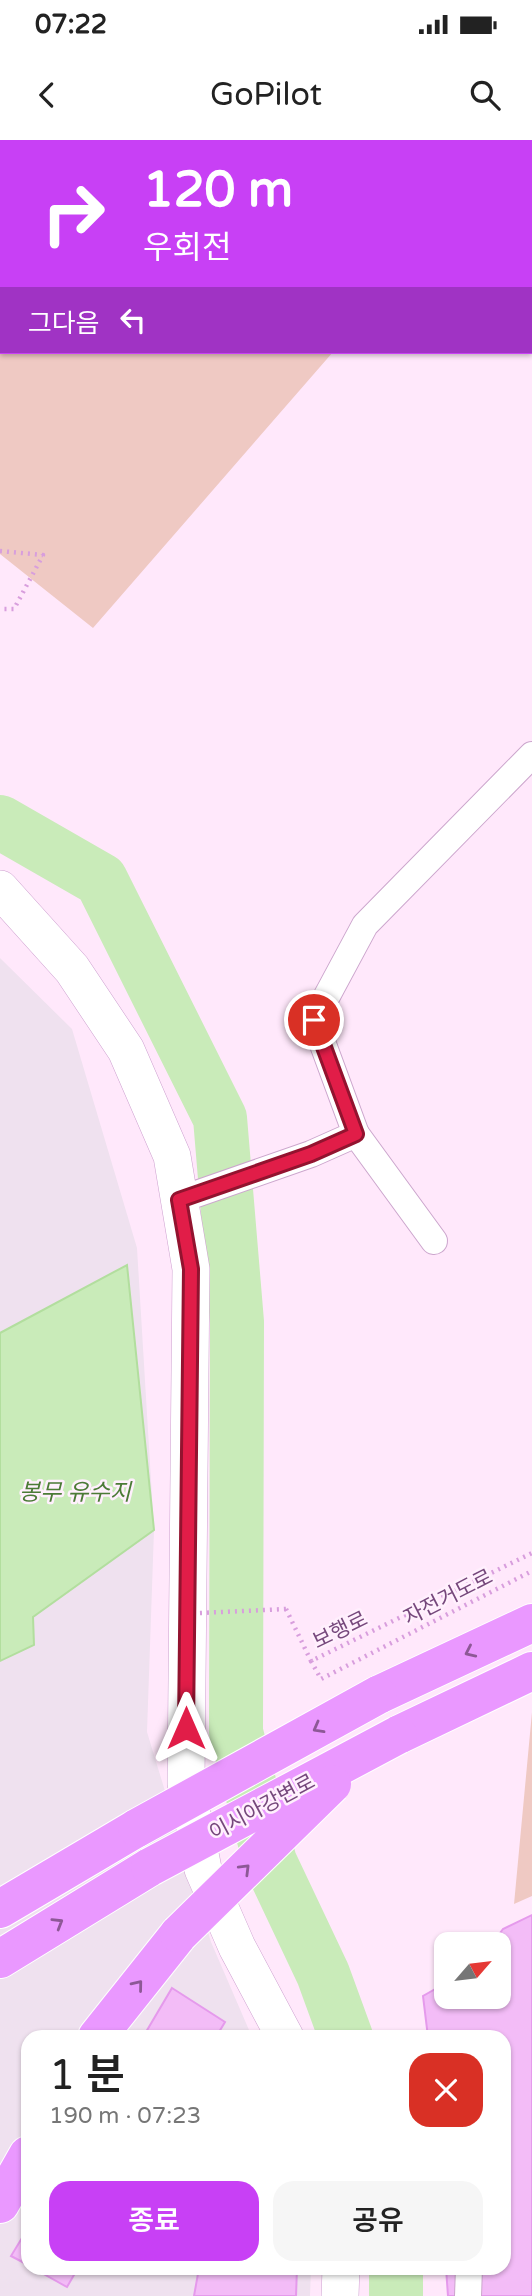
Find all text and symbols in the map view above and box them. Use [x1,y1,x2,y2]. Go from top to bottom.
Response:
text: 07:22 [35,9,107,40]
icon: back [28,76,66,114]
text: GoPilot [210,76,322,114]
icon: search [466,76,504,114]
text: 120 m [143,161,293,220]
icon: right [28,168,119,259]
text: 우회전 [143,229,231,267]
icon: left [114,301,152,339]
text: 그다음 [28,308,100,339]
pin [284,990,344,1050]
icon: arrive [295,1001,333,1039]
water label: 봉무 유수지 [19,1479,133,1507]
street label: 자전거도로 [400,1564,497,1631]
street label: 보행로 [309,1607,372,1654]
one-way arrow [465,1644,477,1658]
position arrow [149,1691,223,1765]
one-way arrow [313,1720,325,1733]
street label: 이시아강변로 [205,1769,319,1846]
one-way arrow [237,1865,250,1878]
one-way arrow [51,1919,64,1932]
north arrow [434,1932,511,2009]
map controls [434,1932,511,2009]
one-way arrow [129,1981,142,1993]
text: 1 분 [49,2050,125,2101]
button: close [409,2053,483,2127]
text: 190 m · 07:23 [49,2102,201,2130]
button: 종료 [49,2181,259,2261]
button: 공유 [273,2181,483,2261]

